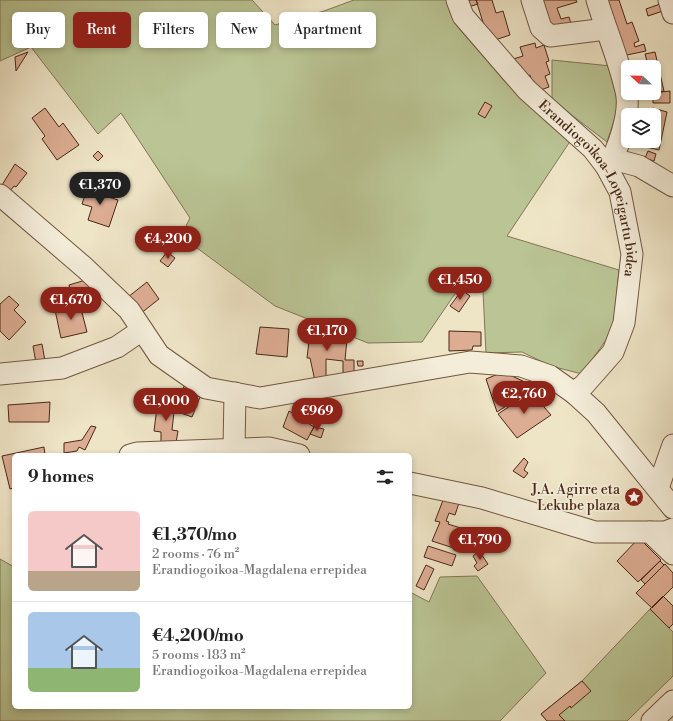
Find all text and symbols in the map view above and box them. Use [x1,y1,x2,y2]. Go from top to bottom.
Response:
chip: Buy [12,12,65,48]
chip: Rent [73,12,131,48]
chip: Filters [139,12,208,48]
chip: New [216,12,271,48]
chip: Apartment [279,12,376,48]
north arrow [621,60,661,100]
map controls [621,60,661,148]
street label: Erandiogoikoa-Lopeigartu bidea [534,96,640,279]
button: layers [621,108,661,148]
pin: €1,370 [67,172,133,206]
text: €1,370 [78,177,122,193]
pin: €4,200 [135,226,201,260]
text: €4,200 [144,231,192,247]
pin: €1,450 [427,267,493,301]
text: €1,450 [437,272,483,288]
pin: €1,670 [38,287,104,321]
text: €1,670 [49,292,93,308]
pin: €1,170 [294,318,360,352]
text: €1,170 [306,323,348,339]
pin: €2,760 [491,381,557,415]
text: €2,760 [501,386,547,402]
pin: €1,000 [133,388,199,422]
text: €1,000 [142,393,190,409]
pin: €969 [293,398,341,432]
text: €969 [300,403,334,419]
text: 9 homes [28,466,94,488]
icon: filters [374,466,396,488]
place label: J.A. Agirre eta Lekube plaza [530,481,621,515]
place icon: J.A. Agirre eta Lekube plaza [623,486,645,508]
text: €1,370/mo [152,524,237,546]
icon: home [60,527,108,575]
pin: €1,790 [447,527,513,561]
text: €1,790 [458,532,502,548]
text: 2 rooms · 76 m² [152,546,239,562]
text: Erandiogoikoa-Magdalena errepidea [152,562,367,578]
text: €4,200/mo [152,625,244,647]
icon: home [60,628,108,676]
text: 5 rooms · 183 m² [152,647,246,663]
text: Erandiogoikoa-Magdalena errepidea [152,663,367,679]

